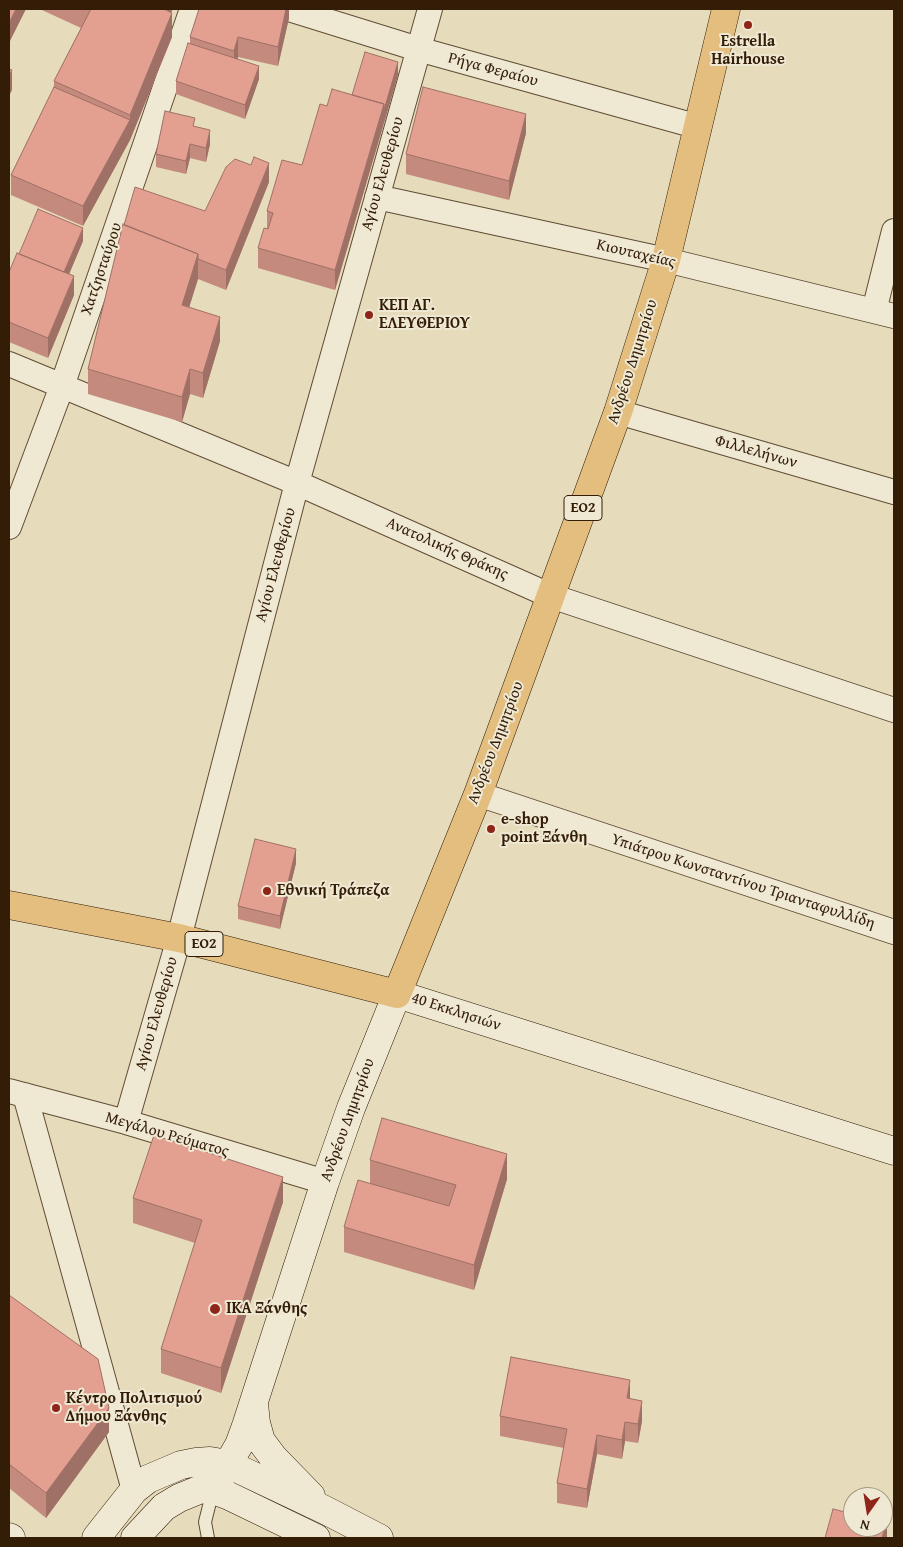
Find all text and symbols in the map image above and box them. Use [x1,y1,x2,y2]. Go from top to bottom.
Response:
marker: Estrella Hairhouse [742,19,754,31]
place label: Estrella Hairhouse [711,32,785,70]
street label: Ρήγα Φεραίου [446,49,540,91]
street label: Αγίου Ελευθερίου [358,115,408,233]
street label: Χατζησταύρου [77,220,127,318]
street label: Κιουταχείας [595,236,677,272]
place label: ΚΕΠ ΑΓ. ΕΛΕΥΘΕΡΙΟΥ [379,296,470,334]
street label: Ανδρέου Δημητρίου [604,297,662,427]
marker: ΚΕΠ ΑΓ. ΕΛΕΥΘΕΡΙΟΥ [363,309,375,321]
street label: Φιλλελήνων [713,431,799,473]
road number: ΕΟ2 [564,496,602,520]
street label: Αγίου Ελευθερίου [252,506,300,624]
street label: Ανατολικής Θράκης [383,513,511,585]
street label: Ανδρέου Δημητρίου [464,679,528,807]
place label: e-shop point Ξάνθη [501,810,587,848]
marker: e-shop point Ξάνθη [485,823,497,835]
street label: Υπιάτρου Κωνσταντίνου Τριανταφυλλίδη [609,830,877,934]
place label: Εθνική Τράπεζα [277,881,390,901]
marker: Εθνική Τράπεζα [261,885,273,897]
road number: ΕΟ2 [185,932,223,956]
street label: Αγίου Ελευθερίου [132,955,182,1073]
street label: 40 Εκκλησιών [409,988,503,1036]
street label: Ανδρέου Δημητρίου [317,1056,379,1184]
street label: Μεγάλου Ρεύματος [103,1108,231,1162]
place label: ΙΚΑ Ξάνθης [226,1299,307,1319]
marker: ΙΚΑ Ξάνθης [208,1302,222,1316]
place label: Κέντρο Πολιτισμού Δήμου Ξάνθης [66,1389,202,1427]
marker: Κέντρο Πολιτισμού Δήμου Ξάνθης [50,1402,62,1414]
north arrow [843,1487,893,1537]
text: N [858,1515,872,1536]

